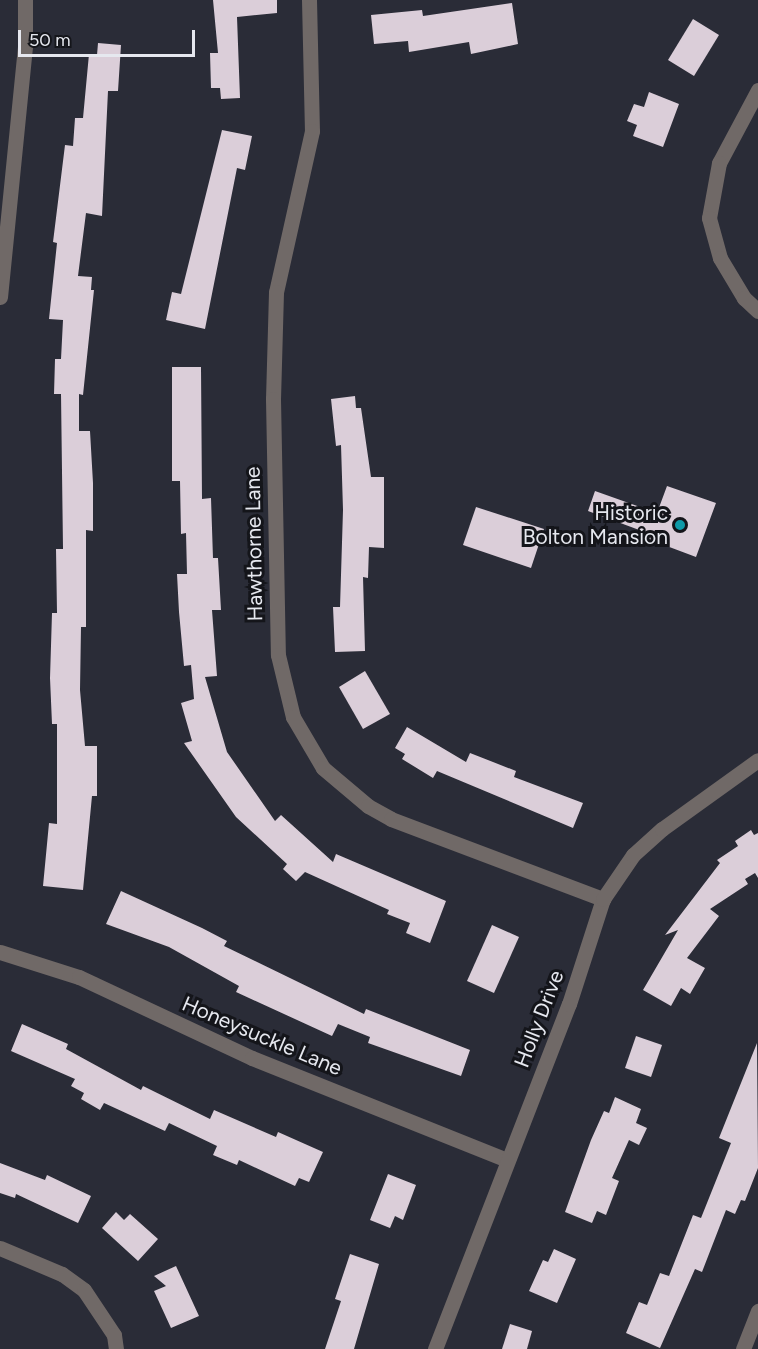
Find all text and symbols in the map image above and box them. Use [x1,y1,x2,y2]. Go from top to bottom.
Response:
scale bar [21,18,198,56]
text: 50 m [29,29,71,51]
street label: Hawthorne Lane [240,466,268,622]
place label: Historic Bolton Mansion [523,500,668,550]
marker: Historic Bolton Mansion [673,518,687,532]
street label: Holly Drive [509,967,569,1071]
street label: Honeysuckle Lane [178,991,346,1081]

